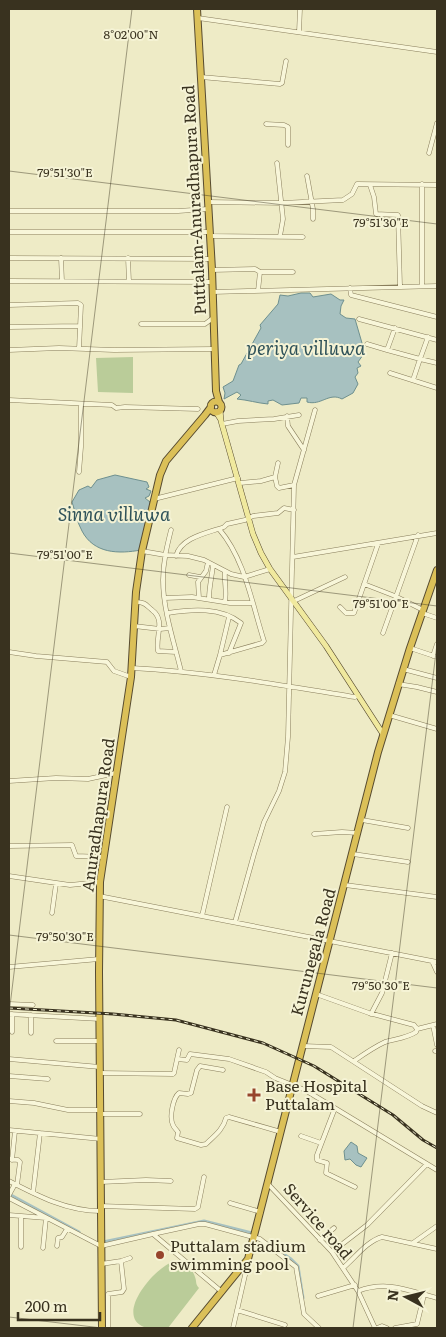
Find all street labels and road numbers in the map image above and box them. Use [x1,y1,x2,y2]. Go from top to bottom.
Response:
street label: Puttalam-Anuradhapura Road [175,84,211,316]
street label: Anuradhapura Road [74,736,120,893]
street label: Kurunegala Road [283,885,341,1018]
street label: Service road [279,1177,359,1264]

